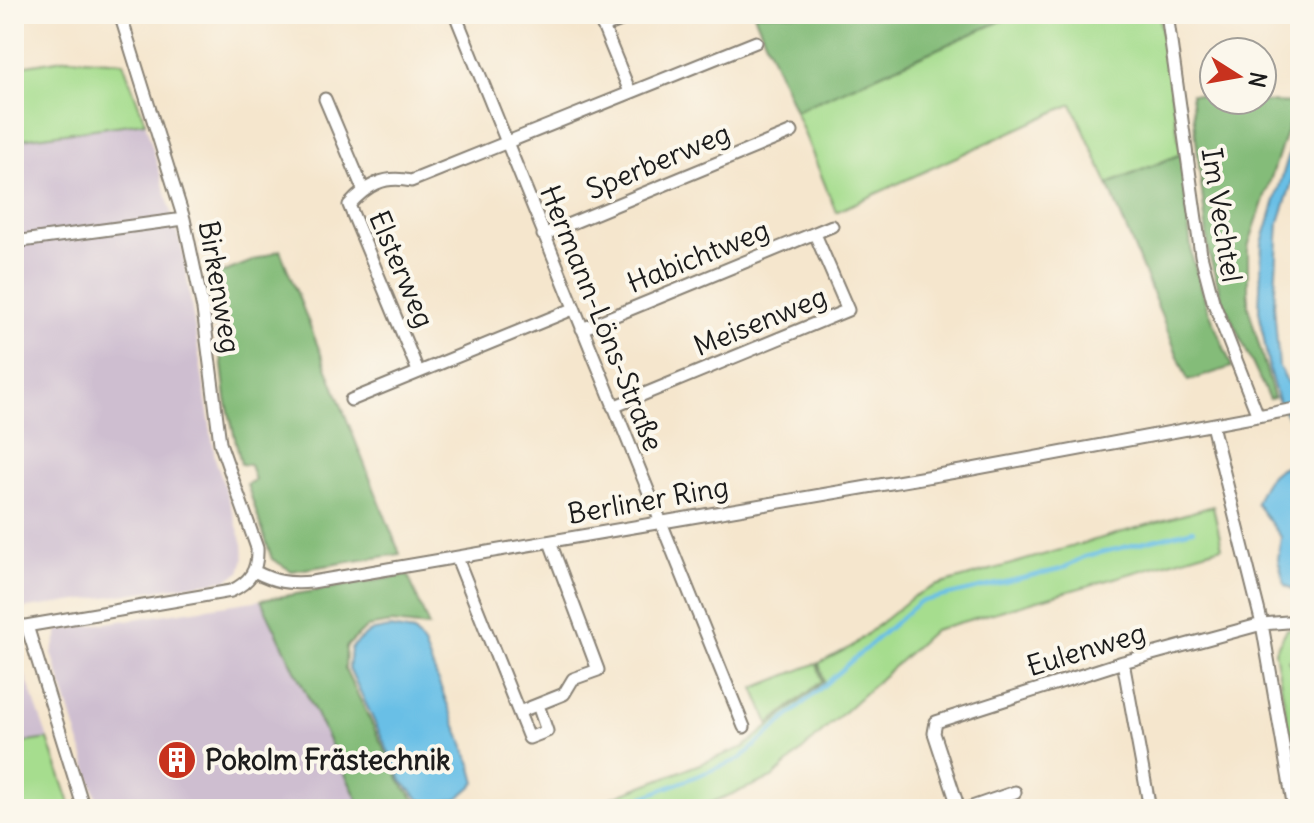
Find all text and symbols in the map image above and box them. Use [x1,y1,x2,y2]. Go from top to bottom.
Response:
north arrow [1198,36,1278,116]
text: N [1242,70,1273,90]
street label: Sperberweg [581,115,735,207]
street label: Im Vechtel [1194,145,1250,285]
street label: Hermann-Löns-Straße [532,180,672,456]
street label: Elsterweg [361,205,443,333]
street label: Habichtweg [622,211,774,301]
street label: Birkenweg [191,218,249,356]
street label: Meisenweg [688,278,832,364]
street label: Berliner Ring [565,468,731,532]
street label: Eulenweg [1022,614,1150,684]
building icon: Pokolm Frästechnik [156,739,198,781]
place label: Pokolm Frästechnik [205,742,450,778]

